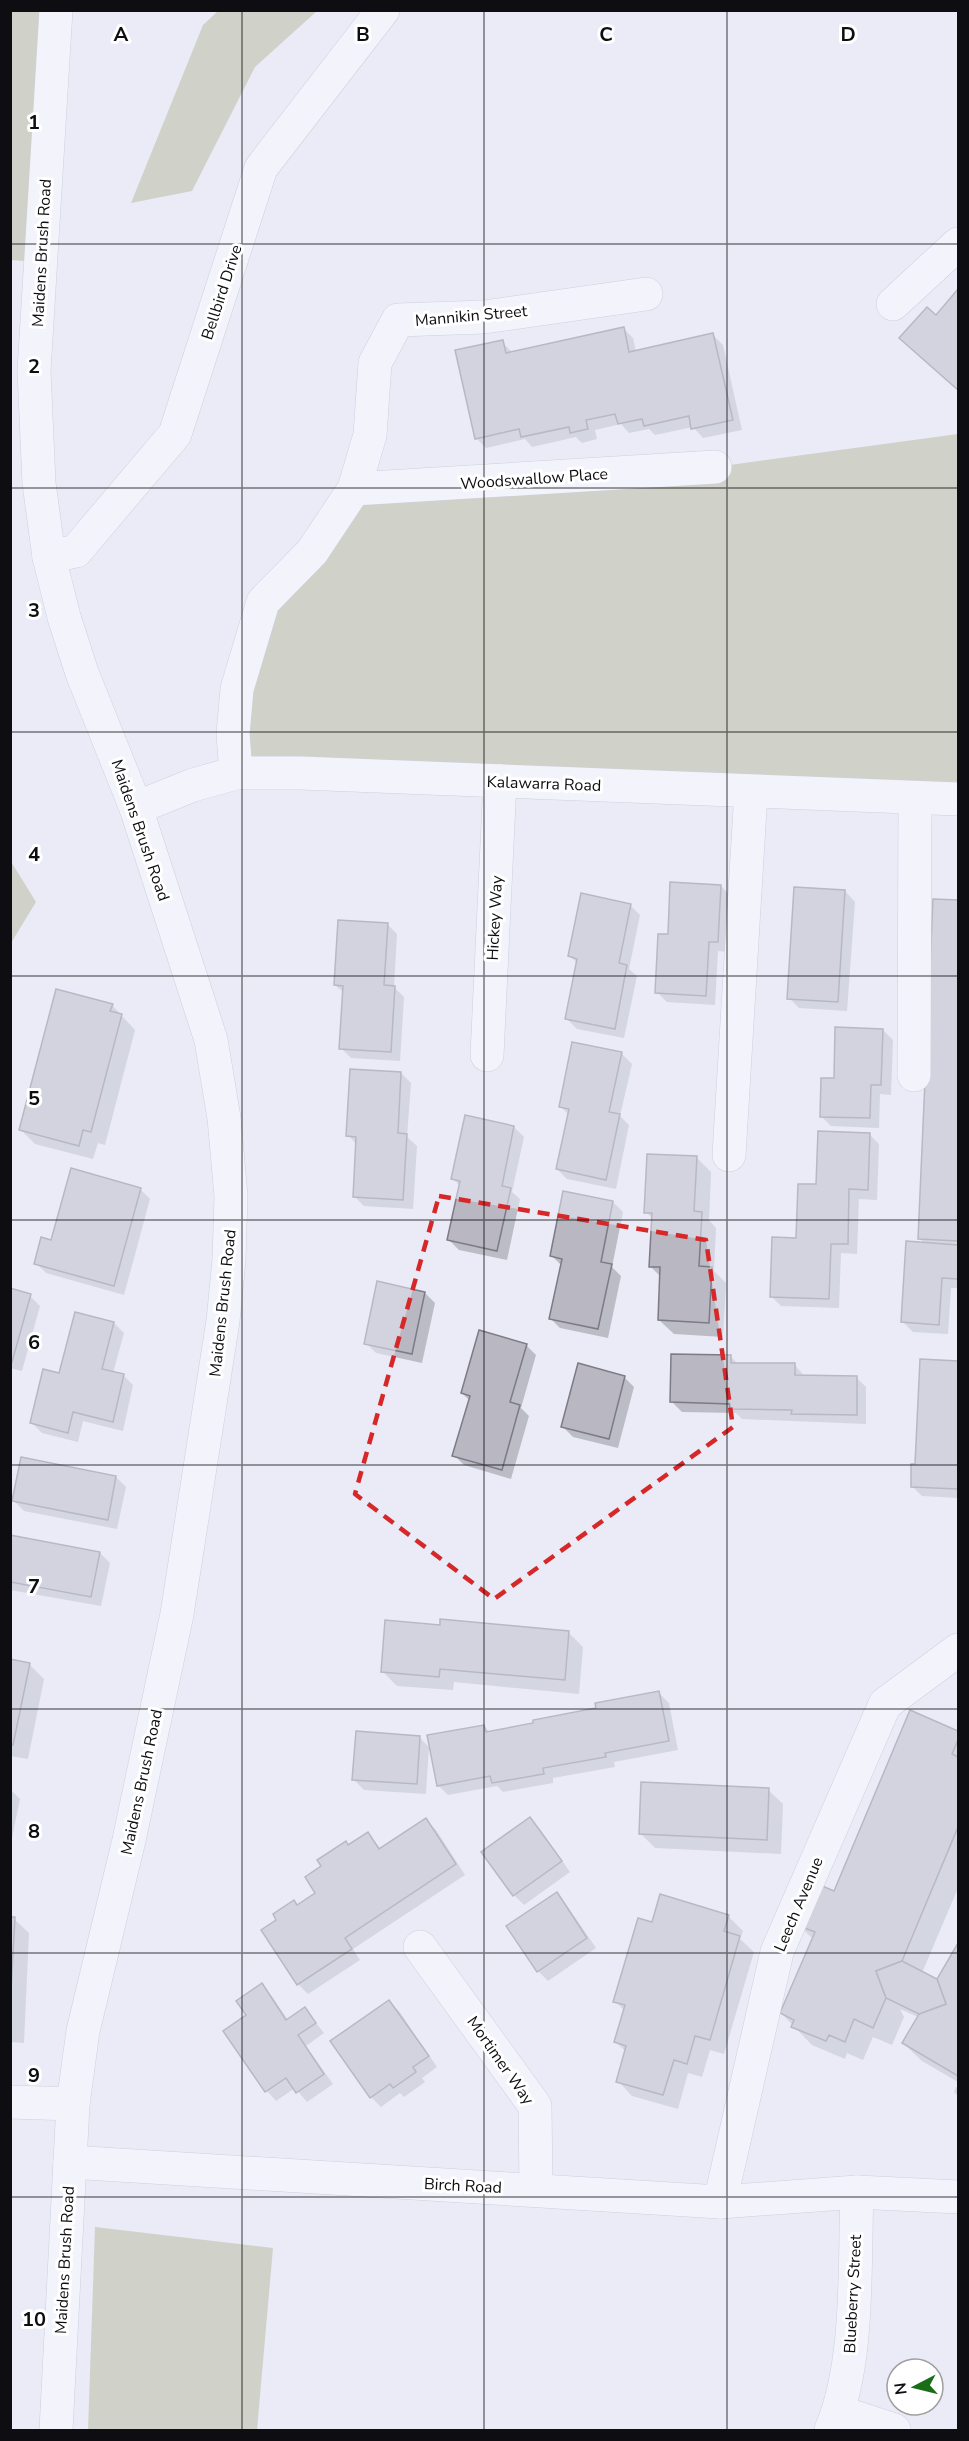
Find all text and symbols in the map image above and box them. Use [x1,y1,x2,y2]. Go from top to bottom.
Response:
text: A [114,21,129,48]
text: B [356,21,370,48]
text: C [599,21,613,48]
text: D [840,21,856,48]
text: 1 [28,109,40,136]
street label: Maidens Brush Road [27,178,57,328]
street label: Bellbird Drive [196,242,248,343]
street label: Mannikin Street [414,300,529,332]
text: 2 [28,353,40,380]
street label: Woodswallow Place [460,463,609,495]
text: 3 [28,597,40,624]
street label: Maidens Brush Road [106,757,175,904]
street label: Kalawarra Road [486,771,602,797]
text: 4 [28,841,40,868]
street label: Hickey Way [482,874,508,961]
text: 5 [28,1085,40,1112]
street label: Maidens Brush Road [204,1228,242,1378]
text: 6 [28,1329,40,1356]
text: 7 [28,1573,40,1600]
street label: Maidens Brush Road [116,1707,168,1857]
text: 8 [28,1818,40,1845]
street label: Leech Avenue [769,1854,829,1955]
street label: Mortimer Way [462,2012,539,2110]
text: 9 [28,2062,40,2089]
street label: Birch Road [423,2173,502,2199]
street label: Maidens Brush Road [50,2185,80,2335]
street label: Blueberry Street [839,2234,867,2354]
text: 10 [22,2306,46,2333]
north arrow [885,2357,945,2417]
text: N [889,2381,913,2396]

